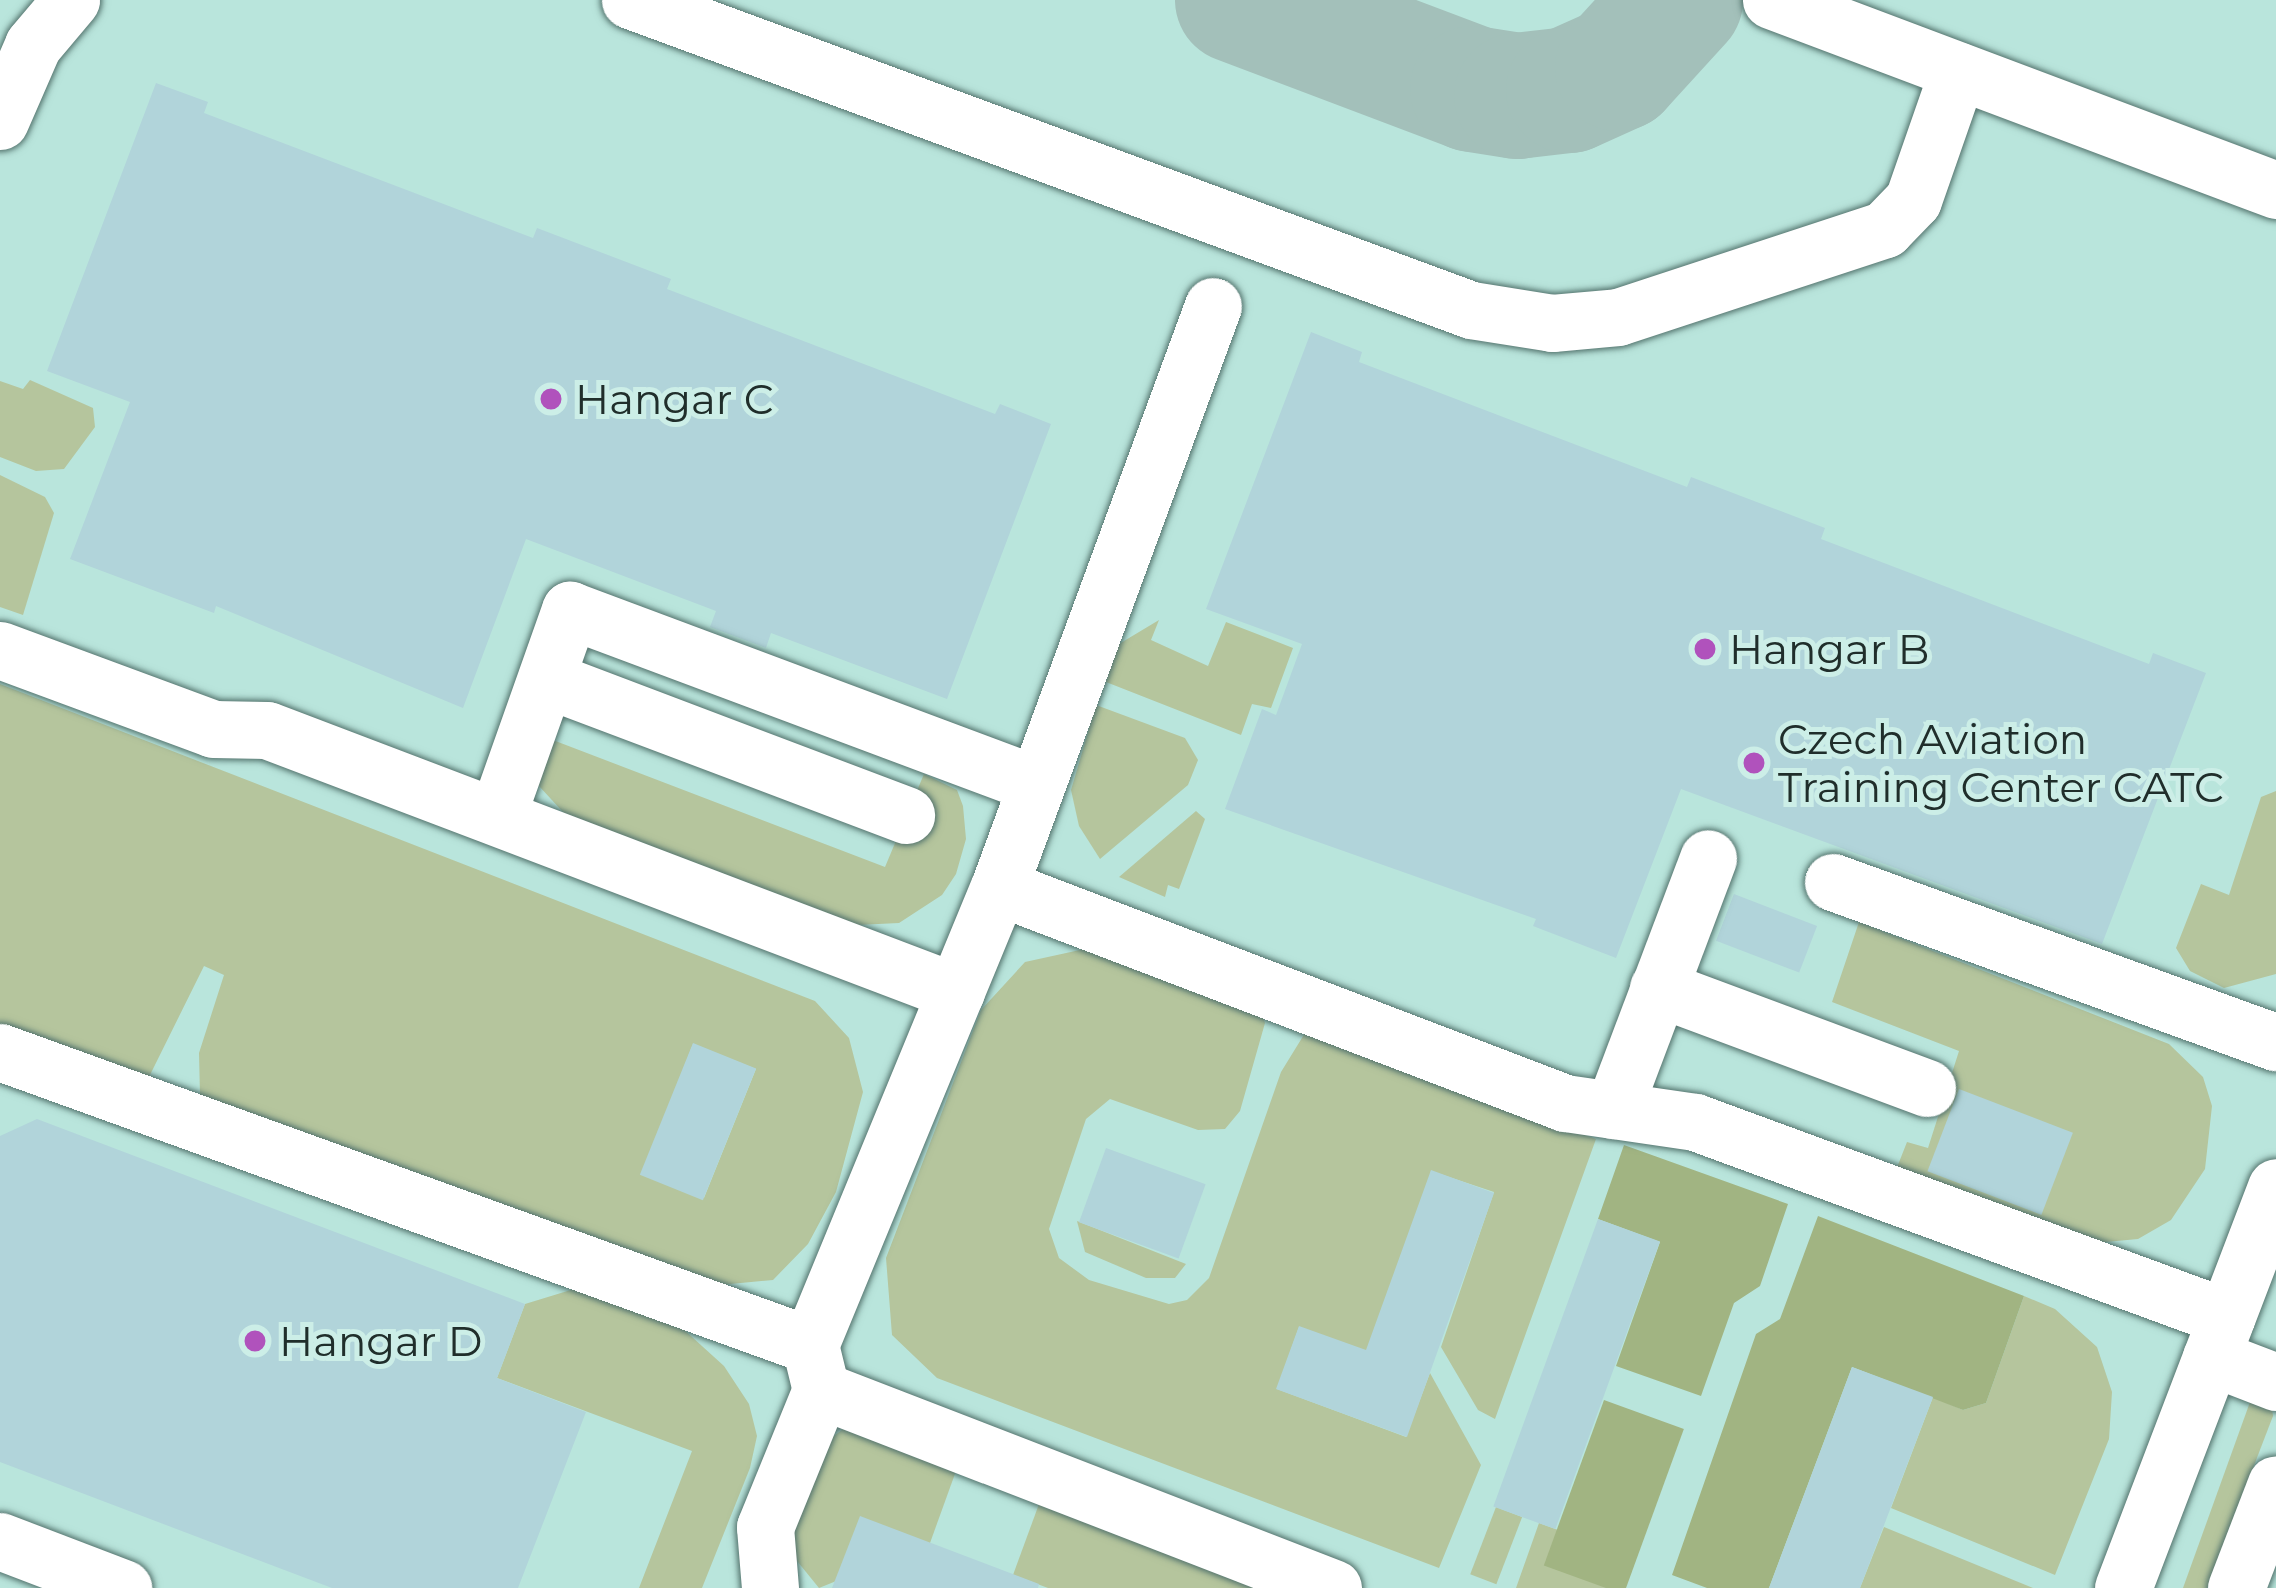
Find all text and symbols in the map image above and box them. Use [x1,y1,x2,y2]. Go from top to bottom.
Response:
place label: Hangar C [575,374,773,424]
marker: Hangar C [538,386,564,412]
place label: Hangar B [1729,624,1929,674]
marker: Hangar B [1692,636,1718,662]
place label: Czech Aviation Training Center CATC [1778,714,2224,813]
marker: Czech Aviation Training Center CATC [1741,750,1767,776]
place label: Hangar D [279,1316,482,1366]
marker: Hangar D [242,1328,268,1354]

